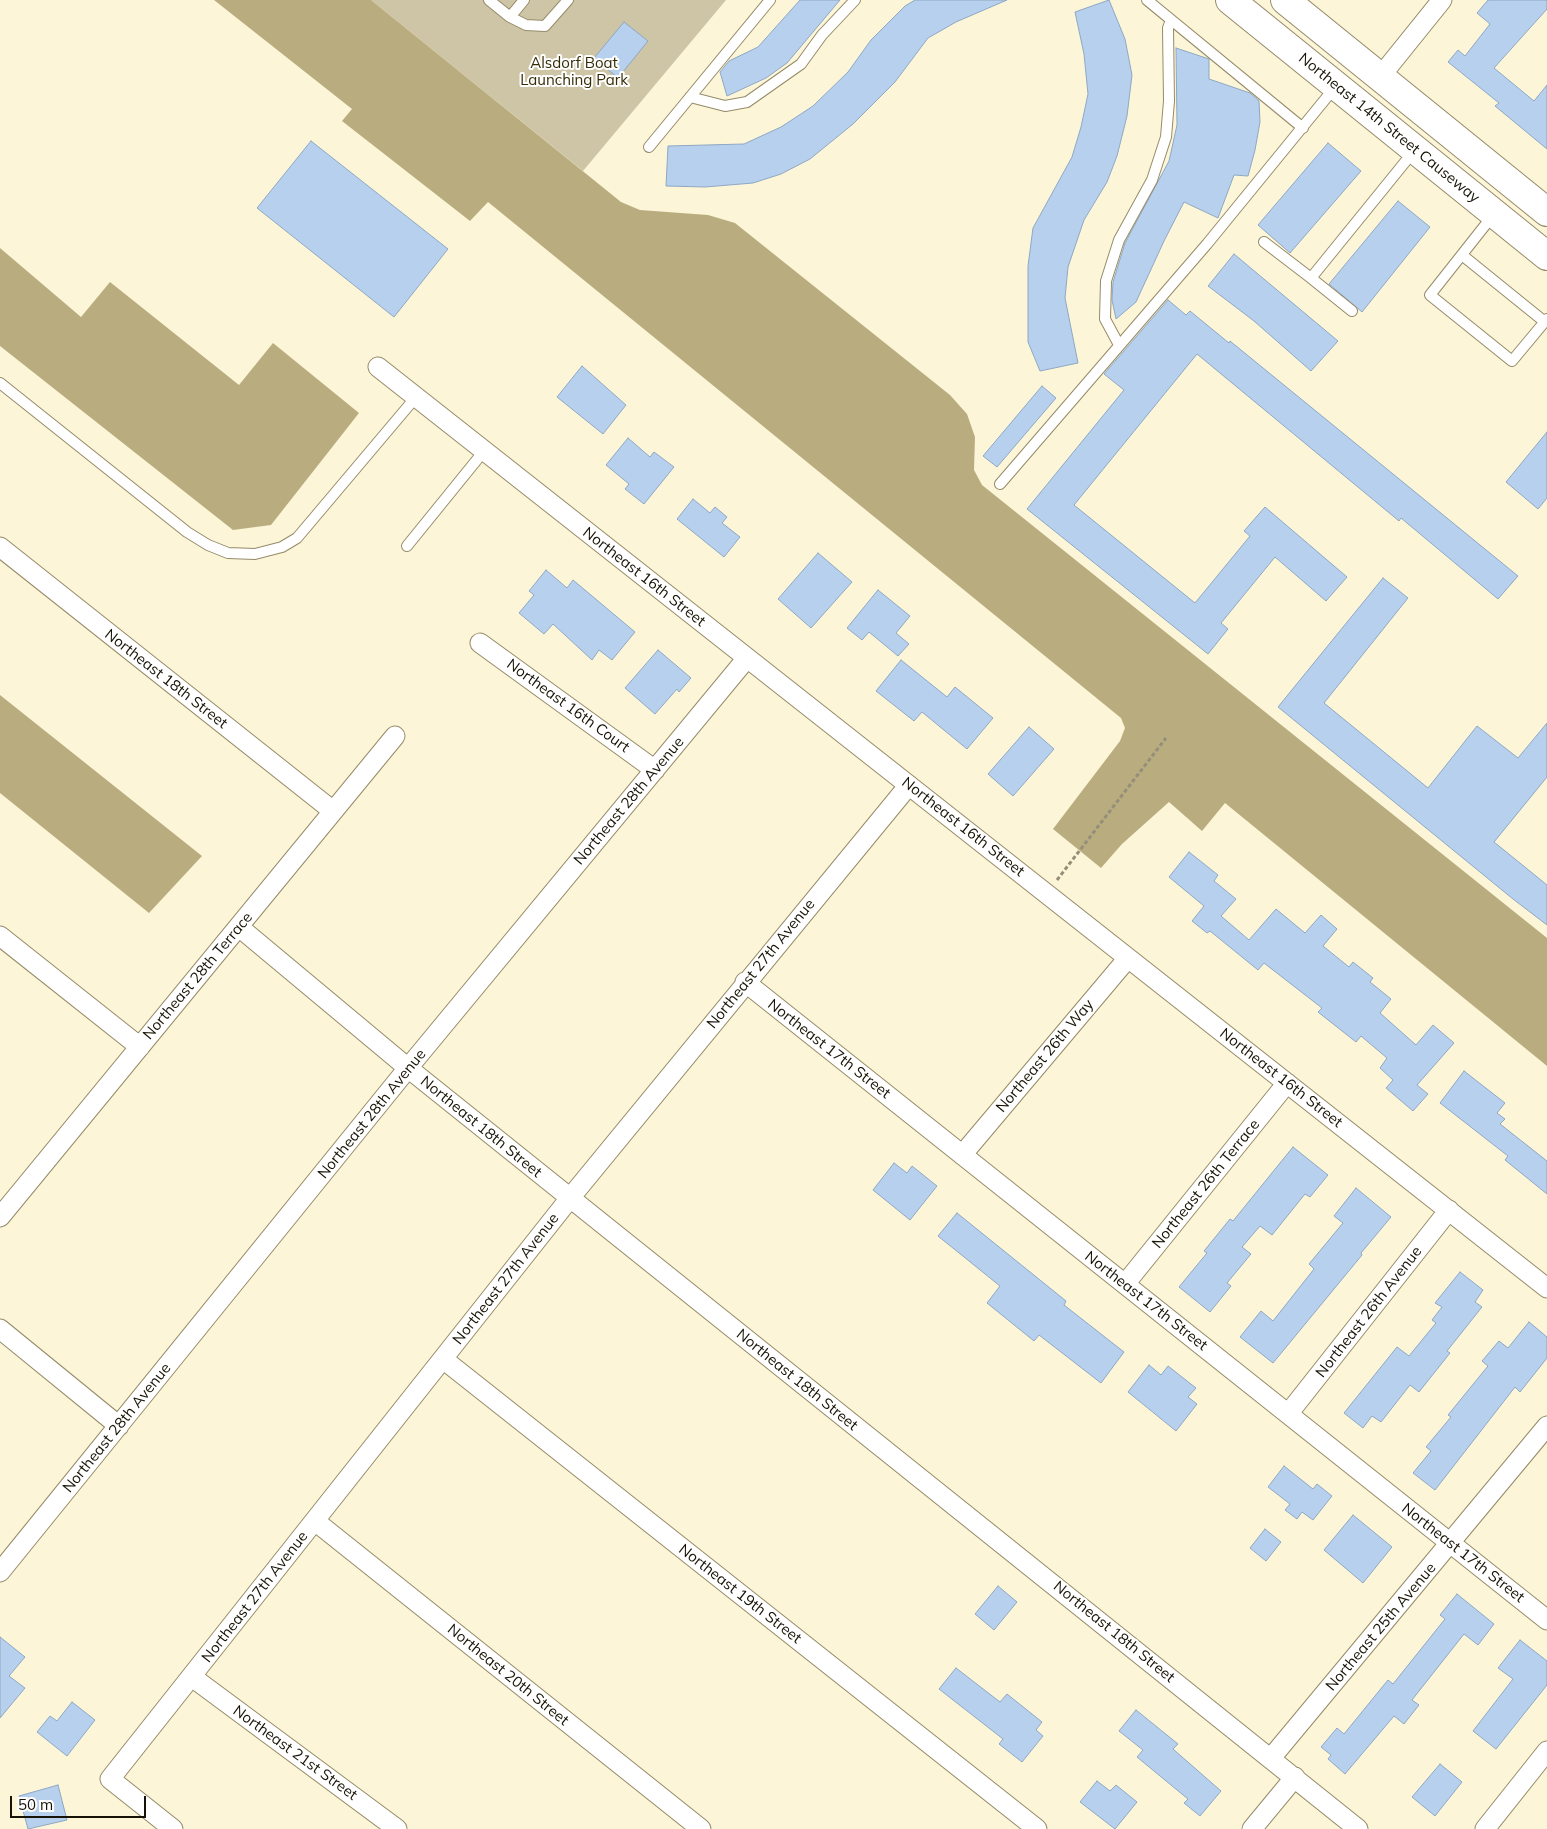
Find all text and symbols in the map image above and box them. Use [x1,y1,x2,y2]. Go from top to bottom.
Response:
street label: Northeast 14th Street Causeway [1295,49,1483,207]
park label: Alsdorf Boat Launching Park [520,54,628,89]
street label: Northeast 16th Street [579,523,709,631]
street label: Northeast 18th Street [101,625,231,733]
street label: Northeast 16th Court [503,655,633,757]
street label: Northeast 28th Avenue [570,733,688,869]
street label: Northeast 16th Street [898,773,1028,881]
street label: Northeast 27th Avenue [703,896,819,1032]
street label: Northeast 28th Terrace [139,909,257,1043]
street label: Northeast 17th Street [764,995,894,1103]
street label: Northeast 26th Way [992,996,1098,1116]
street label: Northeast 16th Street [1216,1024,1346,1132]
street label: Northeast 28th Avenue [314,1046,430,1182]
street label: Northeast 18th Street [417,1073,545,1181]
street label: Northeast 26th Terrace [1148,1116,1264,1252]
street label: Northeast 27th Avenue [449,1210,563,1348]
street label: Northeast 26th Avenue [1312,1243,1426,1381]
street label: Northeast 17th Street [1081,1247,1211,1355]
street label: Northeast 18th Street [733,1326,861,1434]
street label: Northeast 28th Avenue [59,1360,175,1496]
street label: Northeast 17th Street [1398,1499,1528,1607]
street label: Northeast 27th Avenue [198,1528,312,1666]
street label: Northeast 19th Street [675,1540,805,1648]
street label: Northeast 25th Avenue [1322,1559,1440,1695]
street label: Northeast 18th Street [1050,1578,1178,1686]
street label: Northeast 20th Street [444,1621,572,1729]
street label: Northeast 21st Street [229,1702,361,1804]
scale bar [12,1786,149,1818]
text: 50 m [18,1795,53,1814]

